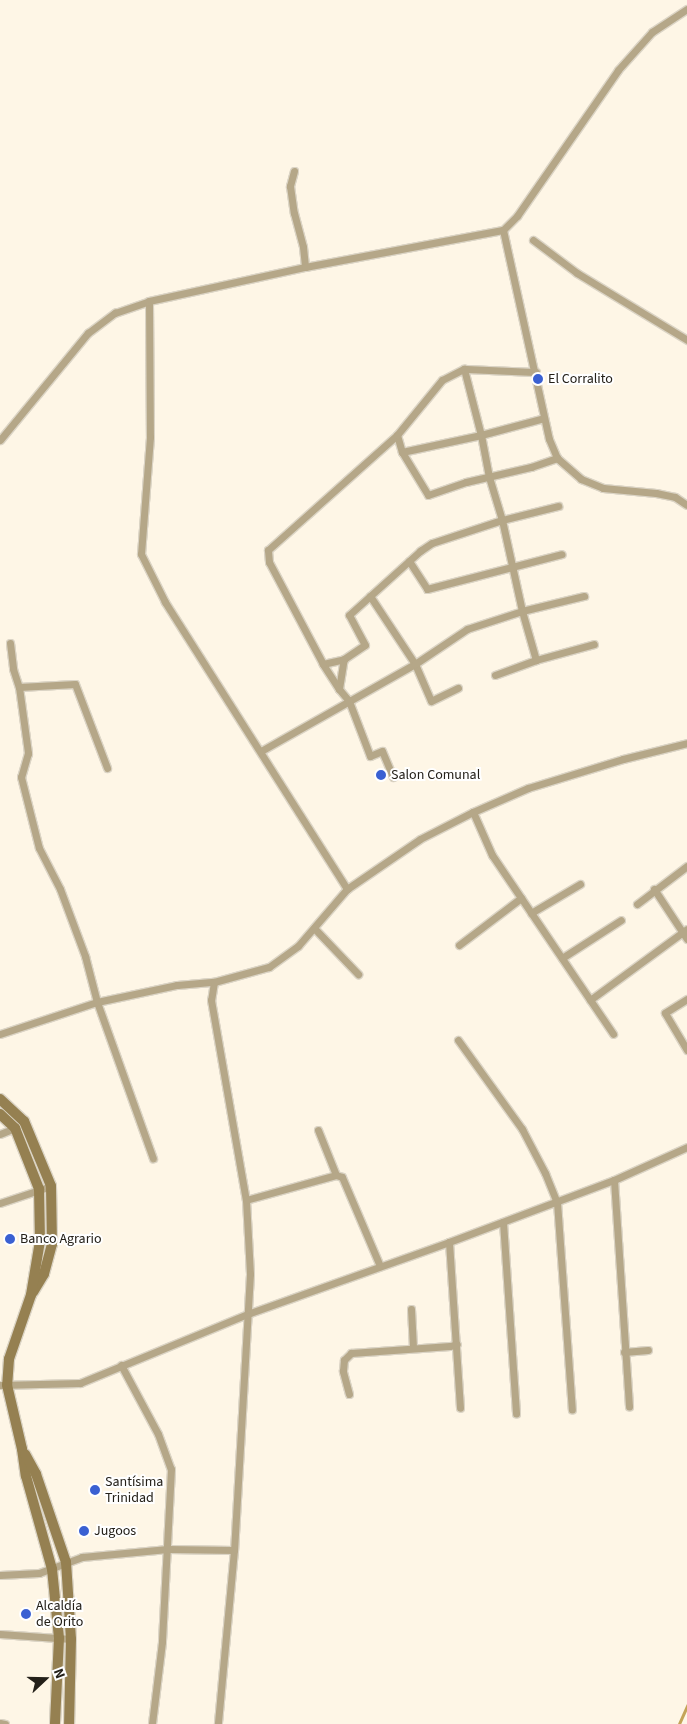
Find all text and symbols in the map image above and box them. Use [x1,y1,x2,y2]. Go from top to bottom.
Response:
place label: El Corralito [548,371,613,387]
marker: El Corralito [532,373,544,385]
place label: Salon Comunal [391,767,480,783]
marker: Salon Comunal [375,769,387,781]
place label: Banco Agrario [20,1231,102,1247]
marker: Banco Agrario [4,1233,16,1245]
place label: Santísima Trinidad [105,1474,163,1506]
marker: Santísima Trinidad [89,1484,101,1496]
place label: Jugoos [94,1523,136,1539]
marker: Jugoos [78,1525,90,1537]
place label: Alcaldía de Orito [36,1598,83,1630]
marker: Alcaldía de Orito [20,1608,32,1620]
north arrow [20,1654,70,1704]
text: N [48,1666,70,1682]

